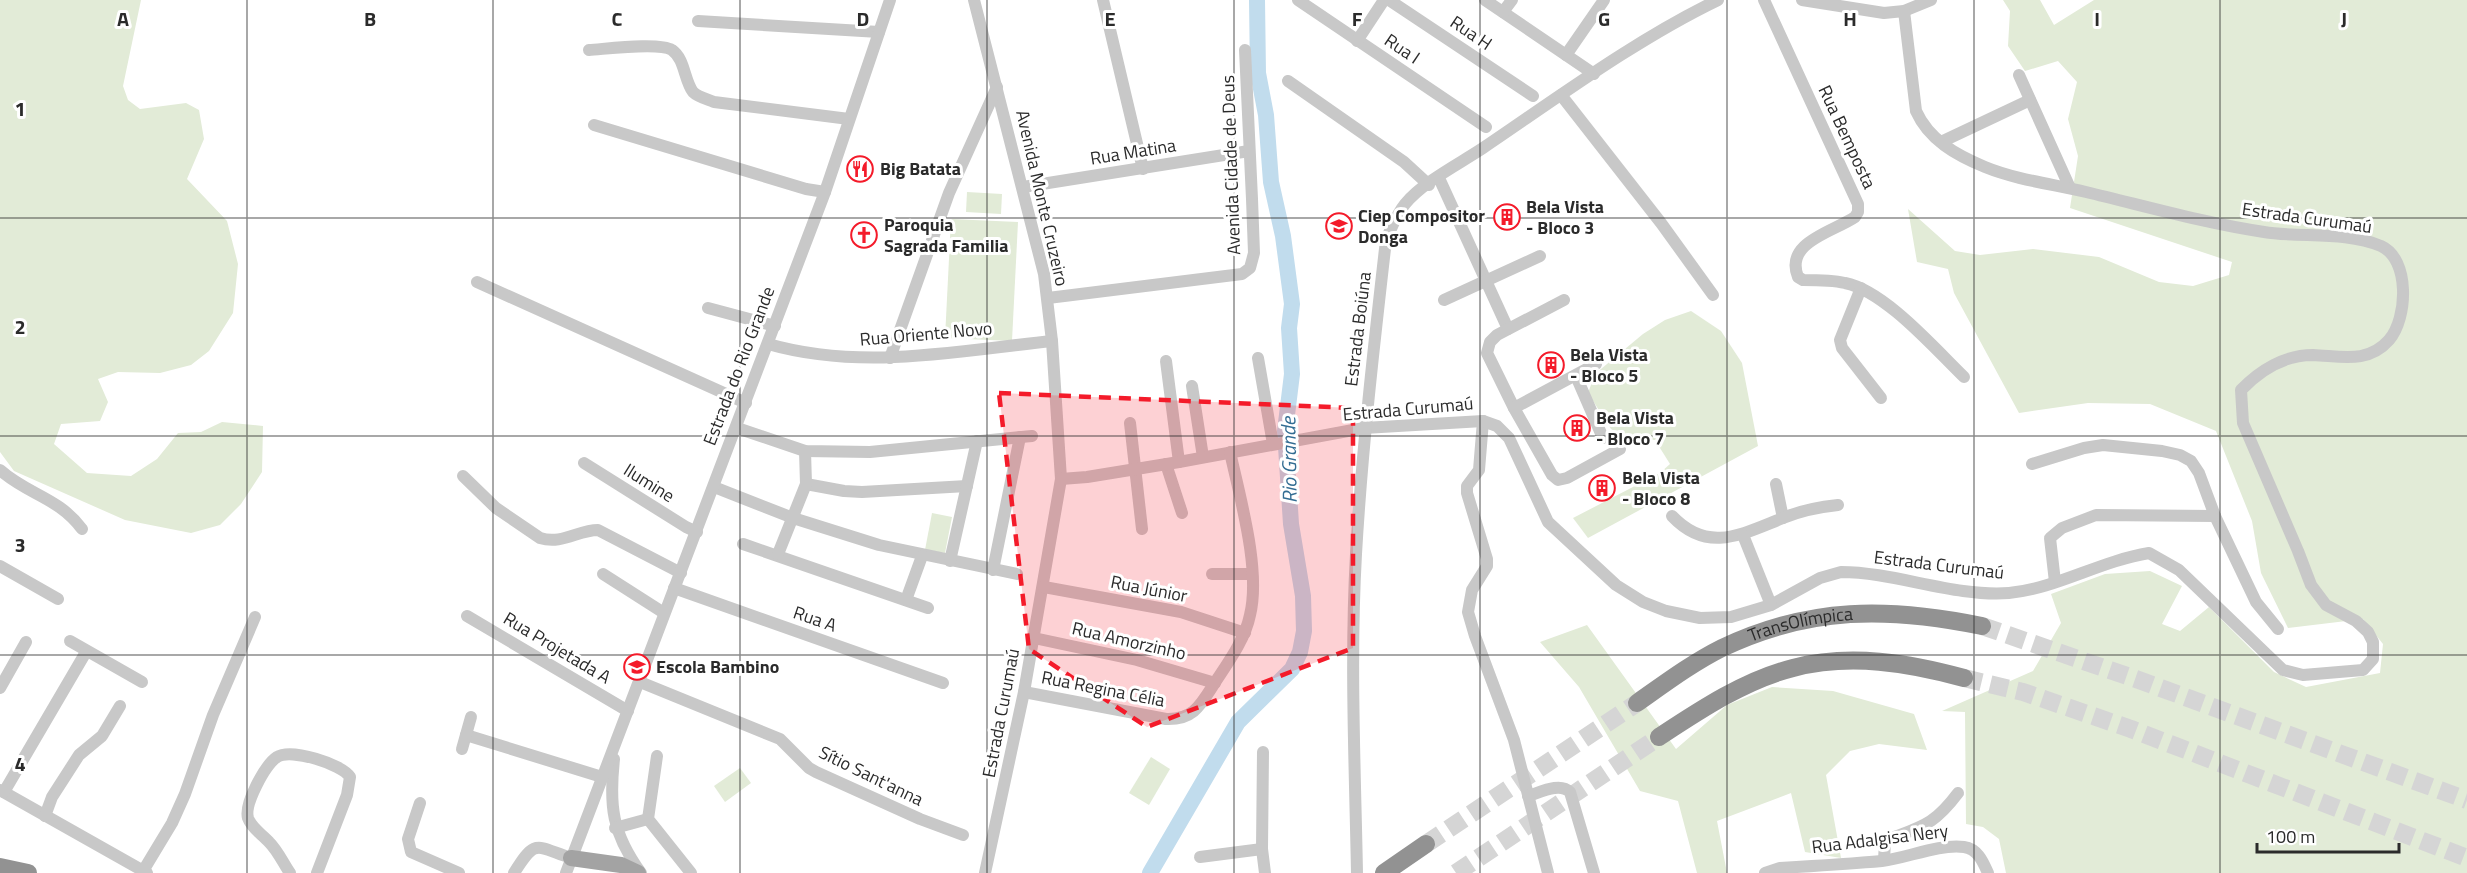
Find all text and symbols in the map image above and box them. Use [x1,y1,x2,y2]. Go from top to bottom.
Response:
text: A [117,3,129,34]
text: B [364,3,376,34]
text: C [612,3,623,34]
text: D [857,3,869,34]
text: E [1104,3,1116,34]
text: F [1352,3,1363,34]
text: G [1598,3,1610,34]
text: H [1843,3,1857,34]
text: I [2094,3,2100,34]
text: J [2341,3,2347,34]
street label: Rua H [1445,9,1498,57]
street label: Rua I [1379,27,1426,70]
street label: Avenida Cidade de Deus [1214,75,1247,256]
street label: Rua Bemposta [1812,81,1883,193]
text: 1 [14,93,26,124]
street label: Avenida Monte Cruzeiro [1009,107,1076,289]
street label: Rua Matina [1088,131,1178,172]
restaurant icon: Big Batata [845,154,875,184]
place label: Big Batata [880,155,961,182]
place label: Bela Vista - Bloco 3 [1526,193,1604,241]
street label: Estrada Curumaú [2240,195,2374,240]
place label: Ciep Compositor Donga [1358,202,1485,250]
building icon: Bela Vista - Bloco 3 [1492,202,1522,232]
place label: Paroquia Sagrada Familia [884,211,1008,259]
school or university icon: Ciep Compositor Donga [1324,211,1354,241]
church icon: Paroquia Sagrada Familia [849,220,879,250]
street label: Estrada Boiúna [1337,270,1378,388]
street label: Estrada do Rio Grande [696,282,781,449]
text: 2 [14,311,26,342]
street label: Rua Oriente Novo [858,314,993,353]
place label: Bela Vista - Bloco 5 [1570,341,1648,389]
building icon: Bela Vista - Bloco 5 [1536,350,1566,380]
street label: Estrada Curumaú [1342,389,1474,428]
place label: Bela Vista - Bloco 7 [1596,404,1674,452]
building icon: Bela Vista - Bloco 7 [1562,413,1592,443]
water label: Rio Grande [1272,415,1305,503]
street label: Ilumine [618,456,680,509]
place label: Bela Vista - Bloco 8 [1622,464,1700,512]
building icon: Bela Vista - Bloco 8 [1587,473,1617,503]
text: 3 [14,529,26,560]
street label: Estrada Curumaú [1872,543,2006,586]
street label: Rua Júnior [1108,568,1190,609]
street label: Rua A [790,599,841,639]
street label: TransOlímpica [1744,600,1854,649]
street label: Rua Projetada A [498,605,616,691]
street label: Rua Amorzinho [1070,614,1189,667]
street label: Estrada Curumaú [975,646,1026,780]
school or university icon: Escola Bambino [622,652,652,682]
place label: Escola Bambino [656,653,779,680]
street label: Rua Regina Célia [1039,663,1167,714]
street label: Sítio Sant'anna [814,739,928,813]
text: 4 [14,748,26,779]
scale bar [2257,816,2400,854]
street label: Rua Adalgisa Nery [1810,817,1950,860]
text: 100 m [2266,823,2315,850]

